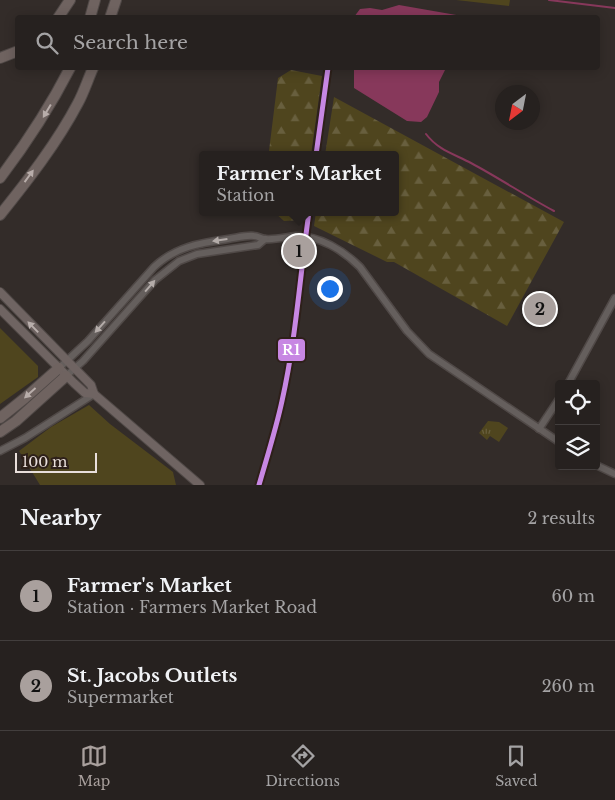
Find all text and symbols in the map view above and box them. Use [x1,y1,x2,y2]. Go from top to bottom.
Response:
search box [15,15,600,70]
icon: search [33,29,61,57]
text: Search here [73,31,188,54]
north arrow [495,85,540,130]
one-way arrow [43,104,52,117]
popup [199,151,399,216]
text: Farmer's Market [217,162,381,185]
one-way arrow [24,169,34,183]
text: Station [217,185,275,205]
pin: 1 [283,232,315,270]
one-way arrow [211,236,227,244]
your location [317,276,343,302]
one-way arrow [144,280,155,292]
pin: 2 [524,290,556,328]
one-way arrow [28,321,40,333]
one-way arrow [94,321,106,333]
line badge: R1 [277,338,306,362]
text: R1 [282,341,300,359]
map controls [555,380,600,470]
button: locate [555,380,600,425]
one-way arrow [24,388,36,399]
button: layers [555,425,600,470]
scale bar [15,450,98,473]
text: 100 m [22,453,67,471]
text: Nearby [20,505,101,531]
text: 2 results [527,508,595,528]
text: Farmer's Market [67,574,232,597]
text: 1 [33,586,39,606]
text: 60 m [552,586,595,606]
text: Station · Farmers Market Road [67,597,317,617]
text: St. Jacobs Outlets [67,664,237,687]
text: 2 [31,676,41,696]
text: 260 m [542,676,595,696]
text: Supermarket [67,687,174,707]
tab: Map [78,742,110,790]
tab: Directions [265,742,340,790]
tab: Saved [495,742,537,790]

